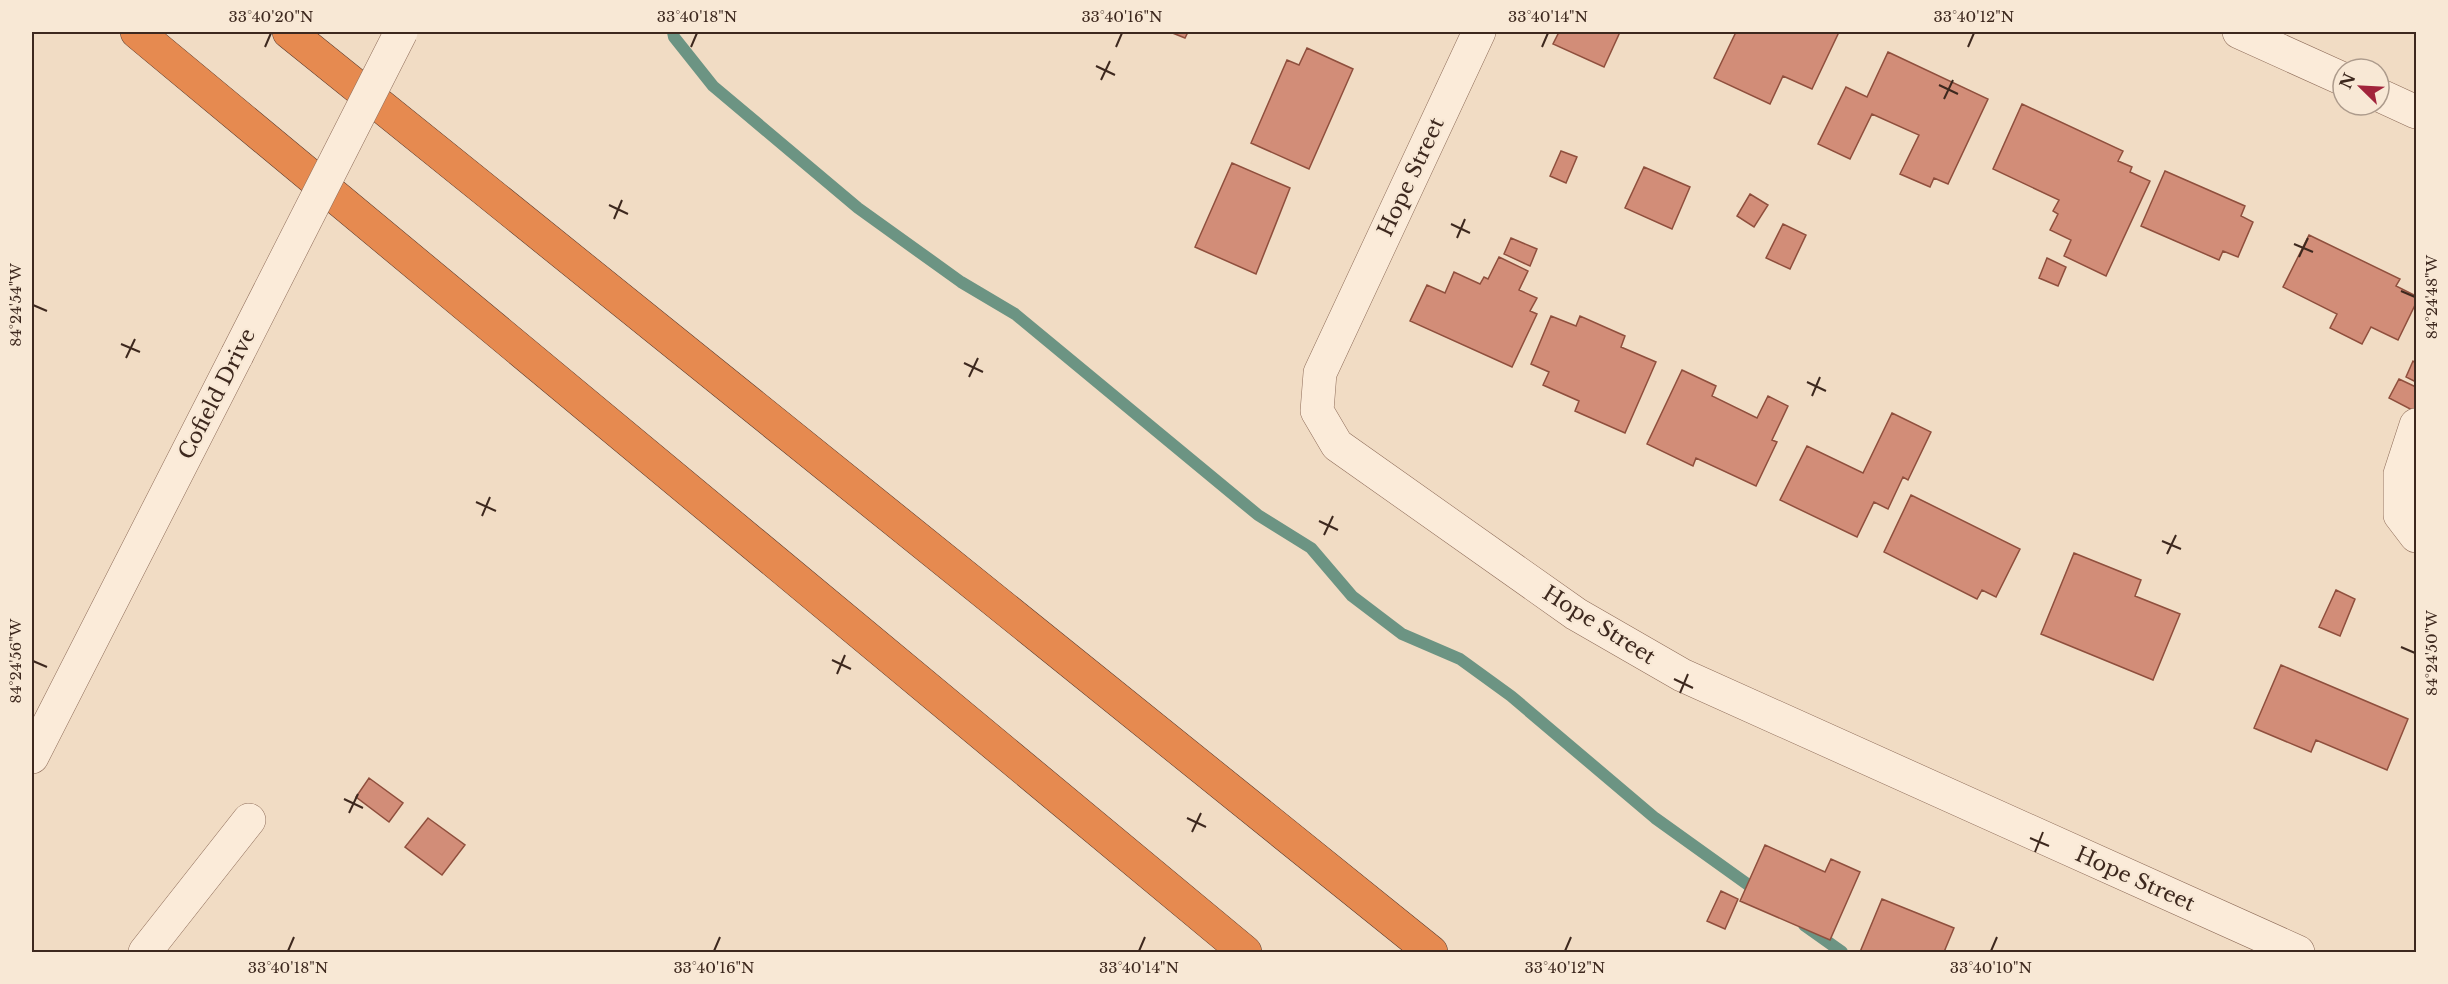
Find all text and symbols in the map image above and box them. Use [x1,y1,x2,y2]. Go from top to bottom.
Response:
text: 33°40'20"N [229,7,313,26]
text: 33°40'18"N [657,7,737,26]
text: 33°40'16"N [1081,7,1163,26]
text: 33°40'14"N [1508,7,1588,26]
text: 33°40'12"N [1934,7,2014,26]
north arrow [2331,57,2391,117]
text: N [2335,70,2359,92]
street label: Hope Street [1372,113,1450,241]
text: 84°24'48"W [2422,255,2441,339]
text: 84°24'54"W [6,263,25,347]
street label: Cofield Drive [173,324,261,464]
street label: Hope Street [1538,580,1660,670]
text: 84°24'50"W [2422,610,2441,696]
text: 84°24'56"W [6,618,25,703]
street label: Hope Street [2071,841,2199,917]
text: 33°40'18"N [248,958,328,977]
text: 33°40'16"N [673,958,755,977]
text: 33°40'14"N [1099,958,1179,977]
text: 33°40'12"N [1525,958,1605,977]
text: 33°40'10"N [1950,958,2032,977]

